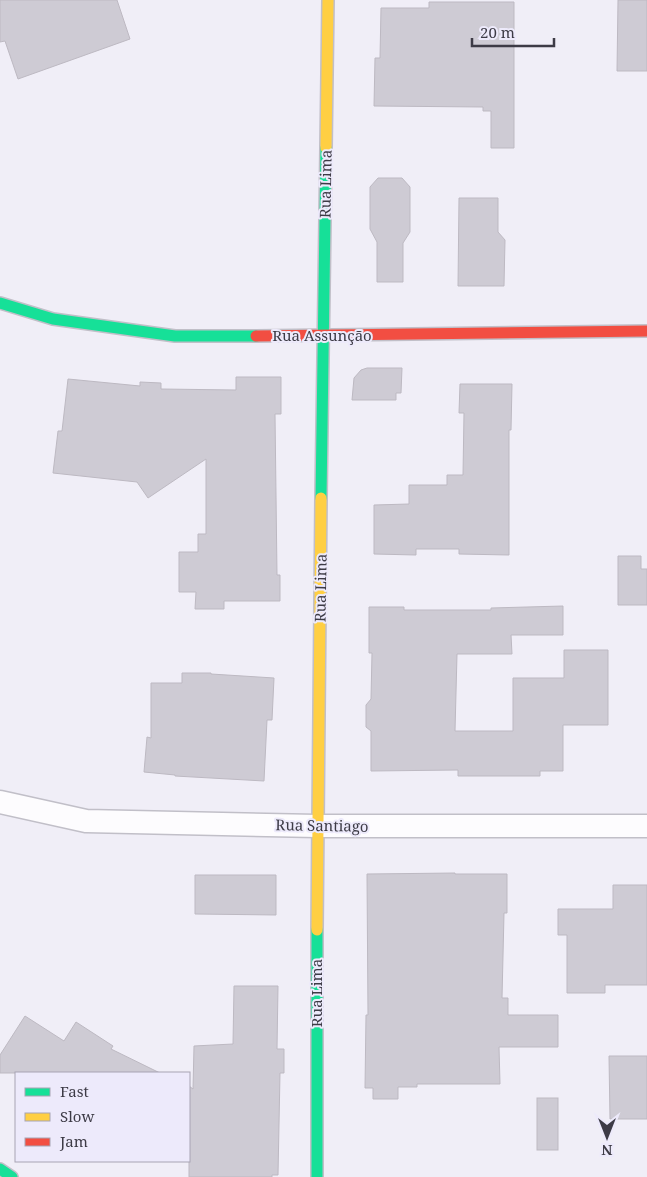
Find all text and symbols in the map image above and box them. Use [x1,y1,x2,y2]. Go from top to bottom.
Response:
scale bar [472,15,554,47]
text: 20 m [480,22,515,42]
street label: Rua Lima [314,150,336,218]
street label: Rua Assunção [272,325,372,345]
street label: Rua Lima [309,554,331,622]
street label: Rua Santiago [275,814,369,836]
street label: Rua Lima [306,959,326,1027]
legend [15,1072,190,1162]
text: Fast [60,1081,89,1101]
text: Slow [60,1106,94,1126]
north arrow [582,1112,632,1162]
text: Jam [59,1131,88,1151]
text: N [601,1141,613,1160]

